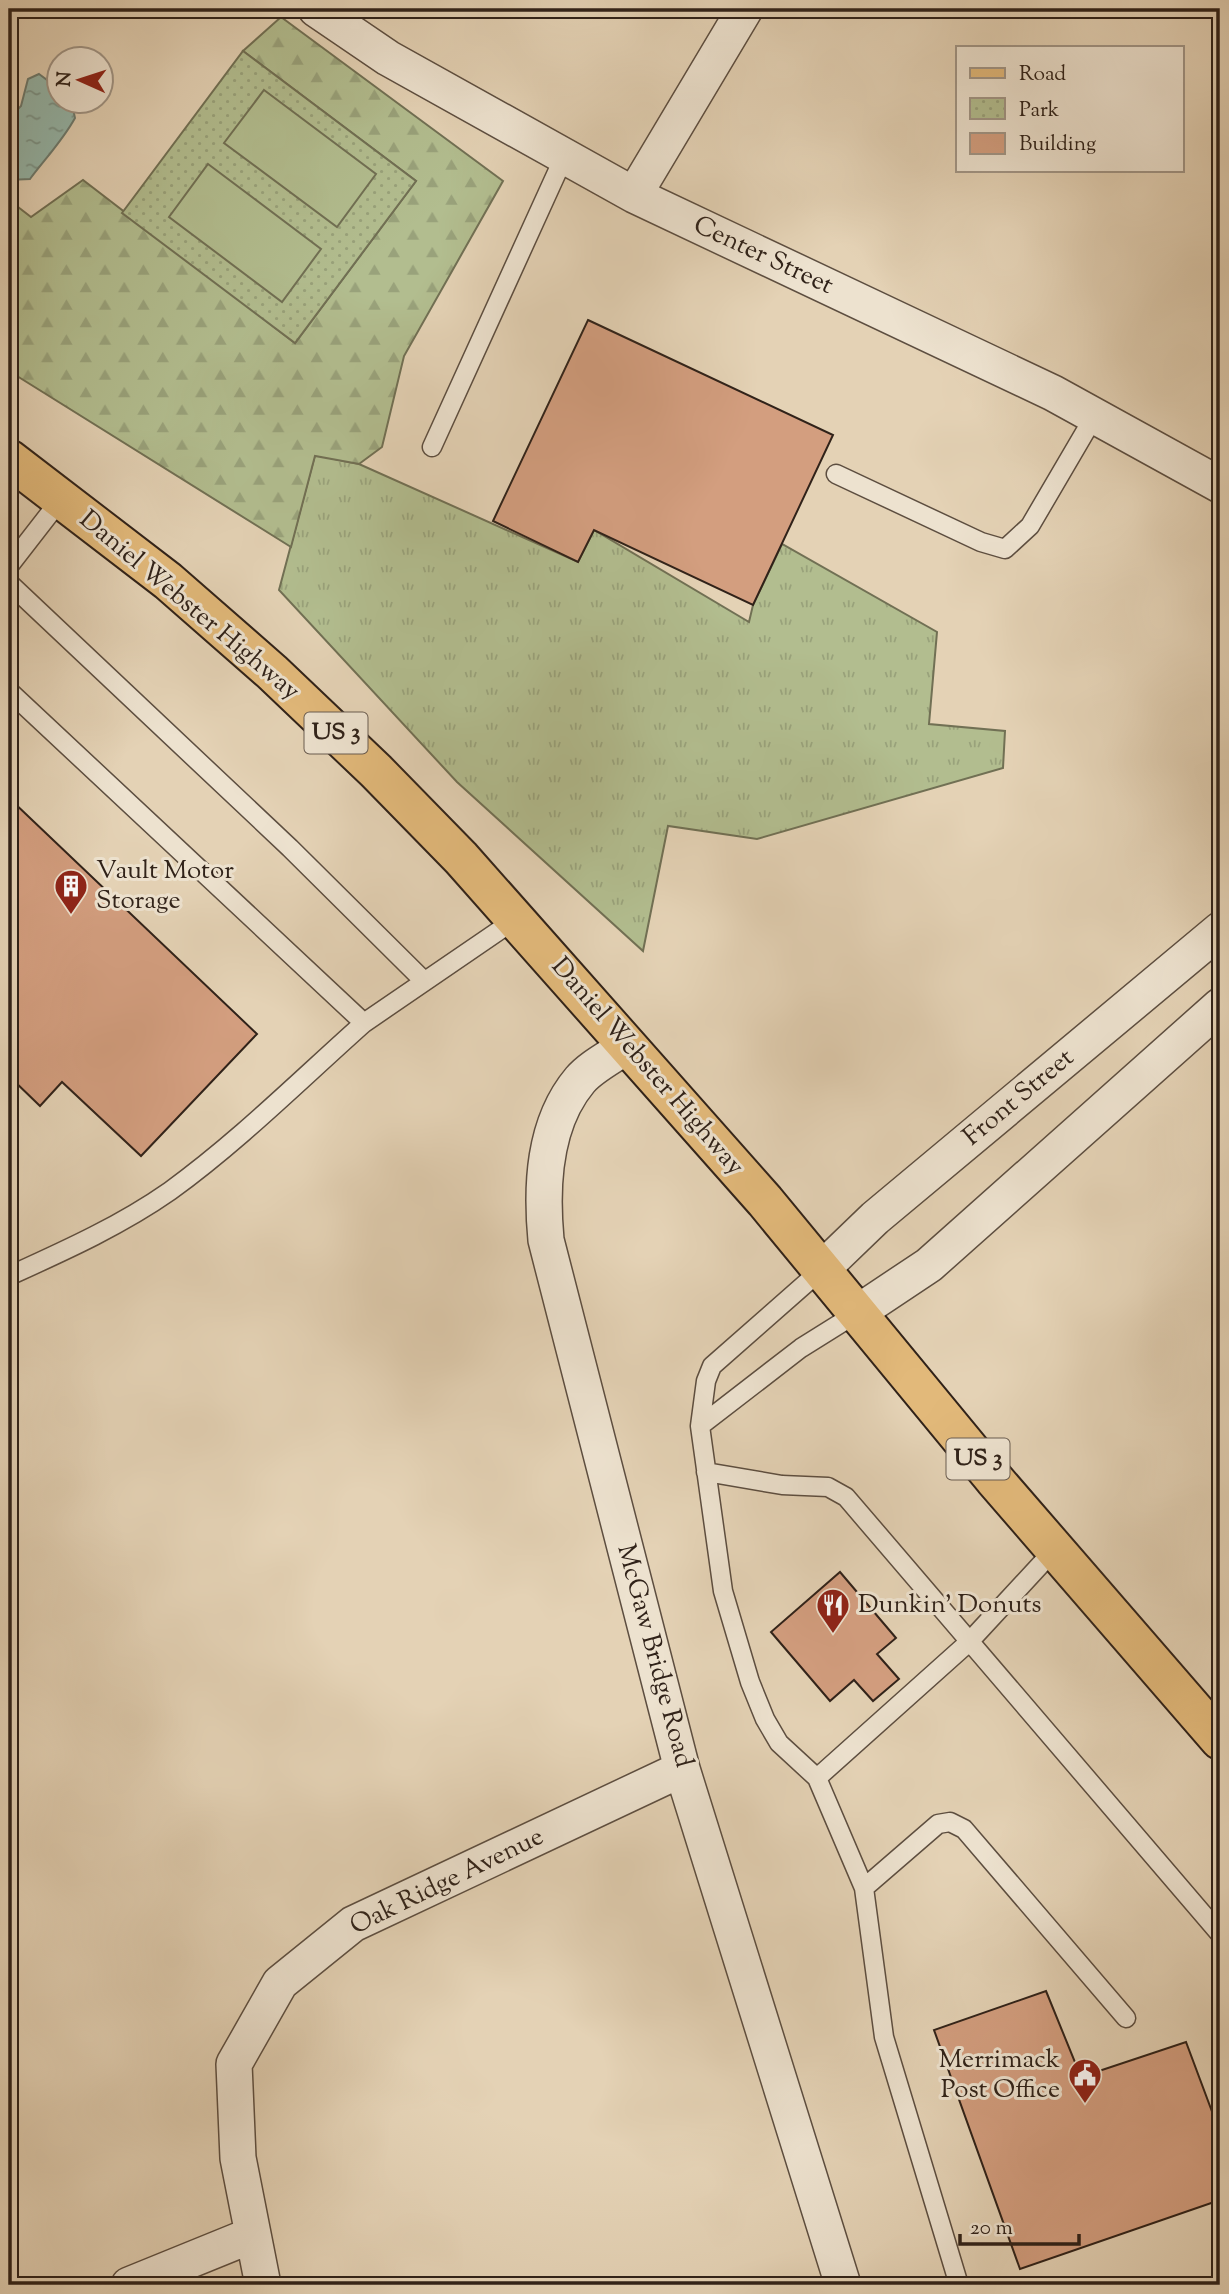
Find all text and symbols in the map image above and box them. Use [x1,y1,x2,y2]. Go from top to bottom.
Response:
north arrow [46,46,116,116]
legend [956,46,1184,172]
text: Road [1019,60,1066,90]
text: N [52,71,79,88]
text: Park [1019,96,1060,126]
text: Building [1019,130,1096,160]
street label: Center Street [687,207,839,305]
street label: Daniel Webster Highway [70,502,308,710]
road number: US 3 [304,712,368,754]
place label: Vault Motor Storage [96,853,234,920]
building icon: Vault Motor Storage [52,867,90,916]
street label: Daniel Webster Highway [542,950,752,1184]
street label: Front Street [956,1040,1083,1155]
road number: US 3 [946,1438,1010,1479]
street label: McGaw Bridge Road [606,1540,702,1772]
restaurant icon: Dunkin' Donuts [814,1586,852,1635]
place label: Dunkin' Donuts [858,1587,1042,1624]
street label: Oak Ridge Avenue [344,1819,550,1945]
place label: Merrimack Post Office [939,2042,1060,2109]
public building icon: Merrimack Post Office [1066,2056,1104,2105]
scale bar [960,2203,1078,2247]
text: 20 m [970,2214,1013,2244]

